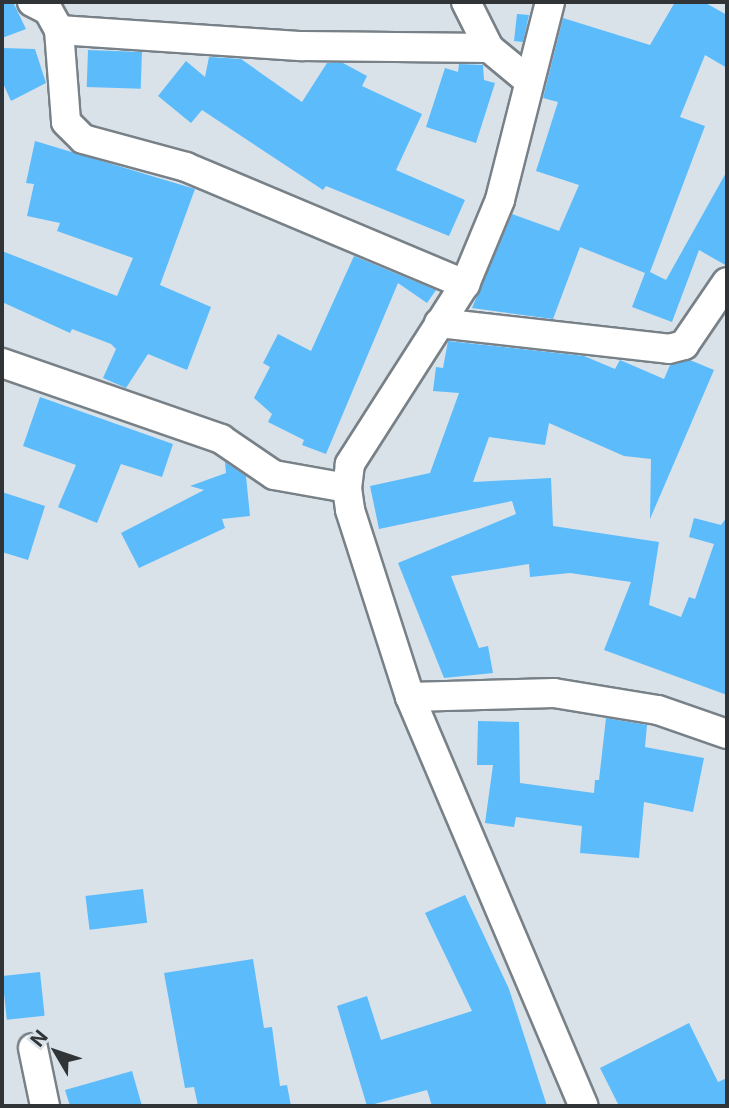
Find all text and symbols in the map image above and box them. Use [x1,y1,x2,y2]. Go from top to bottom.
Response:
north arrow [21,1017,91,1087]
text: N [26,1026,53,1051]

